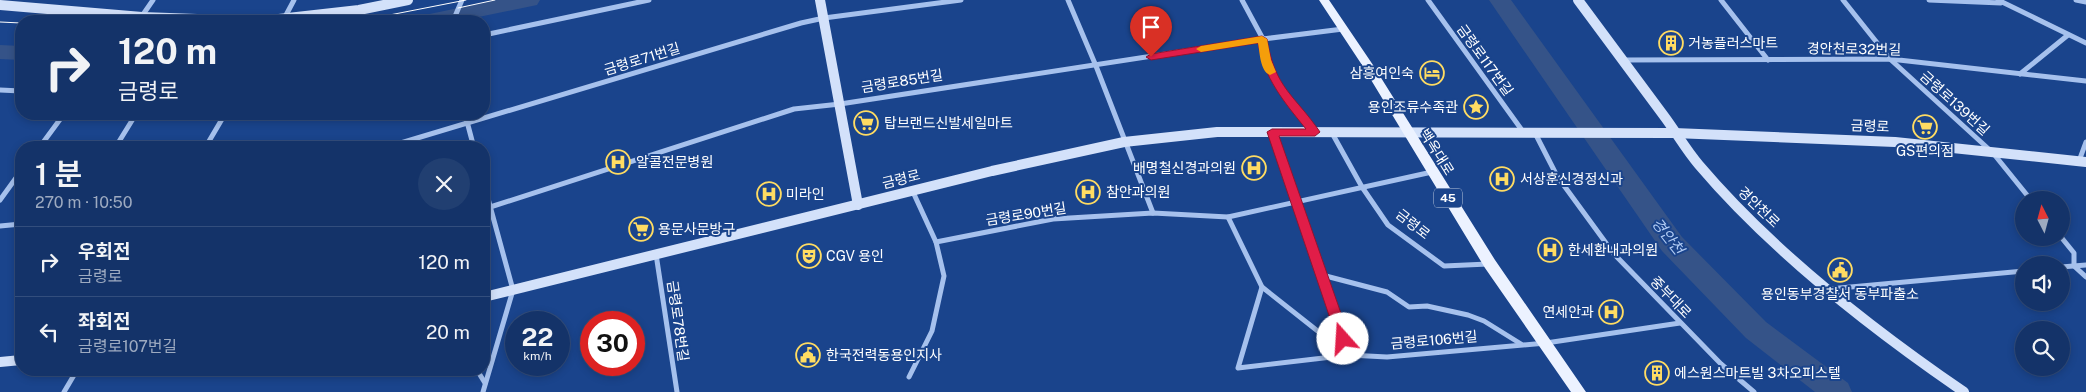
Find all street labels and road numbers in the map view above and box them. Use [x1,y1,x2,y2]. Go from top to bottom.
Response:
street label: 금령로117번길 [1454,21,1516,99]
street label: 금령로71번길 [602,40,682,78]
street label: 경안천로32번길 [1807,40,1901,58]
street label: 금령로85번길 [860,67,944,95]
street label: 금령로139번길 [1917,68,1993,138]
street label: 금령로 [1850,117,1890,135]
street label: 백옥대로 [1417,126,1457,178]
street label: 금령로 [880,167,922,191]
street label: 경안천로 [1735,183,1783,231]
road number: 45 [1434,188,1462,208]
street label: 금령로90번길 [984,200,1068,228]
street label: 금령로 [1393,206,1433,242]
street label: 중부대로 [1647,273,1695,321]
street label: 금령로78번길 [664,279,692,363]
street label: 금령로106번길 [1390,328,1478,352]

